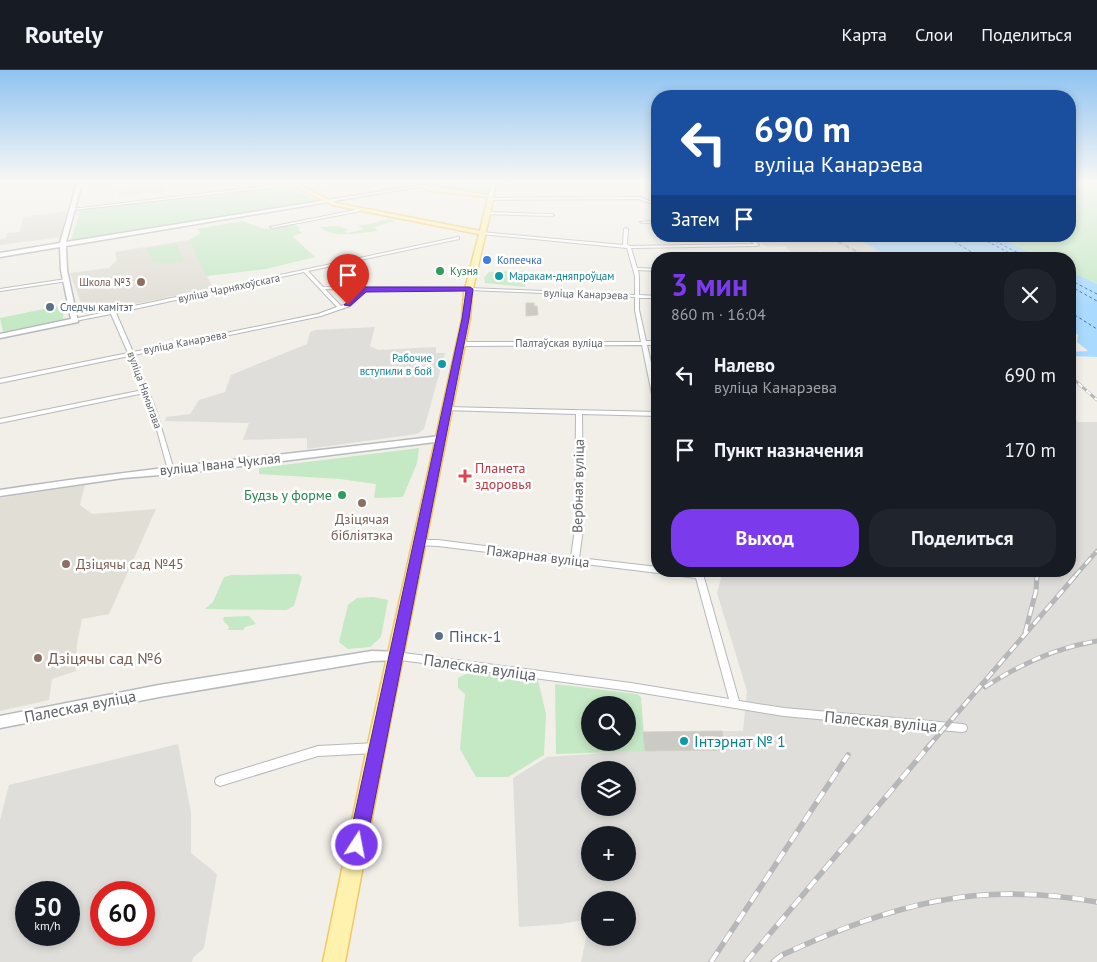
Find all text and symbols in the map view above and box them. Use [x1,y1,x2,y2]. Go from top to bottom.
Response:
text: Routely [25,19,103,50]
text: Карта [842,23,887,46]
text: Слои [915,23,953,46]
text: Поделиться [981,23,1072,46]
text: 690 m [754,106,851,152]
icon: left [671,110,736,175]
text: вуліца Канарэева [754,150,923,178]
icon: arrive [730,205,758,233]
text: Затем [671,207,720,231]
place label: Копеечка [497,253,542,267]
pin [327,254,369,305]
marker: Копеечка [481,254,493,266]
icon: arrive [334,261,362,289]
place label: Кузня [450,264,478,278]
marker: Кузня [434,265,446,277]
text: 3 мин [671,265,748,304]
place label: Маракам-дняпроўцам [509,269,614,283]
button: close [1004,269,1056,321]
street label: вуліца Чарняхоўскага [177,270,281,306]
marker: Маракам-дняпроўцам [493,270,505,282]
place label: Школа №3 [79,275,131,289]
marker: Школа №3 [135,276,147,288]
street label: вуліца Канарэева [544,286,628,302]
place label: Следчы камітэт [60,300,133,314]
marker: Следчы камітэт [44,301,56,313]
text: 860 m · 16:04 [671,304,766,324]
street label: вуліца Канарэева [142,327,228,357]
street label: Палтаўская вуліца [515,336,603,350]
street label: вуліца Нямытава [125,349,165,431]
place label: Рабочие вступили в бой [360,351,432,378]
text: Налево [714,353,775,377]
marker: Рабочие вступили в бой [436,358,448,370]
icon: left [671,361,699,389]
text: 690 m [1004,363,1056,387]
text: вуліца Канарэева [714,377,837,397]
icon: arrive [671,436,699,464]
text: Пункт назначения [714,438,864,462]
text: 170 m [1004,438,1056,462]
street label: Вербная вуліца [568,439,588,533]
street label: вуліца Івана Чуклая [159,449,281,479]
place label: Планета здоровья [475,459,531,493]
marker: Планета здоровья [459,470,471,482]
place label: Будзь у форме [244,486,332,504]
marker: Будзь у форме [336,489,348,501]
marker: Дзіцячая бібліятэка [356,497,368,509]
button: Выход [671,509,859,567]
button: Поделиться [869,509,1056,567]
place label: Дзіцячая бібліятэка [331,510,393,544]
street label: Пажарная вуліца [486,541,591,571]
place label: Дзіцячы сад №45 [76,555,184,573]
marker: Дзіцячы сад №45 [60,558,72,570]
place label: Пінск-1 [449,626,501,646]
marker: Пінск-1 [433,630,445,642]
place label: Дзіцячы сад №6 [48,648,162,668]
street label: Палеская вуліца [422,649,538,685]
marker: Дзіцячы сад №6 [32,652,44,664]
street label: Палеская вуліца [22,685,138,727]
map controls [581,696,636,946]
button: search [581,696,636,751]
street label: Палеская вуліца [824,706,938,736]
place label: Інтэрнат № 1 [694,731,786,751]
marker: Інтэрнат № 1 [678,735,690,747]
button: layers [581,761,636,816]
position arrow [330,818,382,870]
button: + [581,826,636,881]
speed limit sign: 60 [90,881,155,946]
text: 50 [33,891,62,923]
button: − [581,891,636,946]
text: km/h [34,918,61,933]

